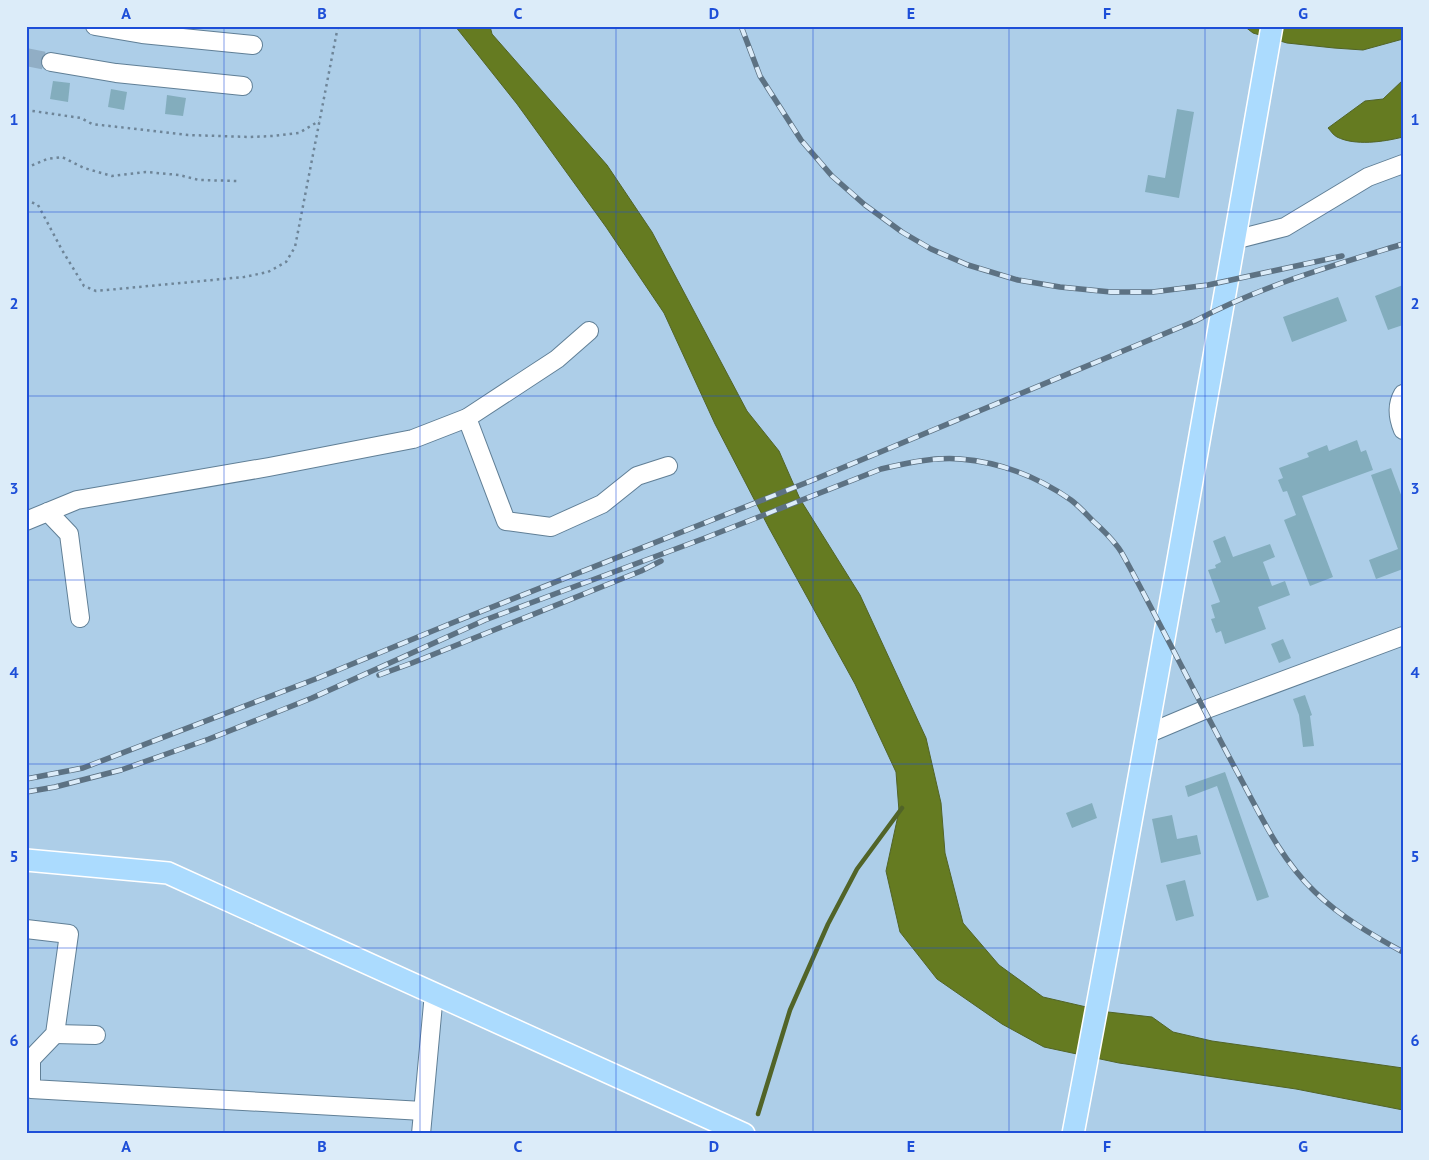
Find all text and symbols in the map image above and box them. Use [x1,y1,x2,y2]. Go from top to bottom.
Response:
text: A [121,3,131,23]
text: B [317,3,327,23]
text: C [514,3,523,23]
text: D [709,3,719,23]
text: E [907,3,915,23]
text: F [1103,3,1111,23]
text: G [1298,3,1308,23]
text: 1 [9,109,19,129]
text: 1 [1410,109,1420,129]
text: 2 [9,293,19,313]
text: 2 [1410,293,1420,313]
text: 3 [9,478,19,498]
text: 3 [1410,478,1420,498]
text: 4 [9,662,19,682]
text: 4 [1410,662,1420,682]
text: 5 [9,846,19,866]
text: 5 [1410,846,1420,866]
text: 6 [9,1030,19,1050]
text: 6 [1410,1030,1420,1050]
text: A [121,1136,131,1156]
text: B [317,1136,327,1156]
text: C [514,1136,523,1156]
text: D [709,1136,719,1156]
text: E [907,1136,915,1156]
text: F [1103,1136,1111,1156]
text: G [1298,1136,1308,1156]

